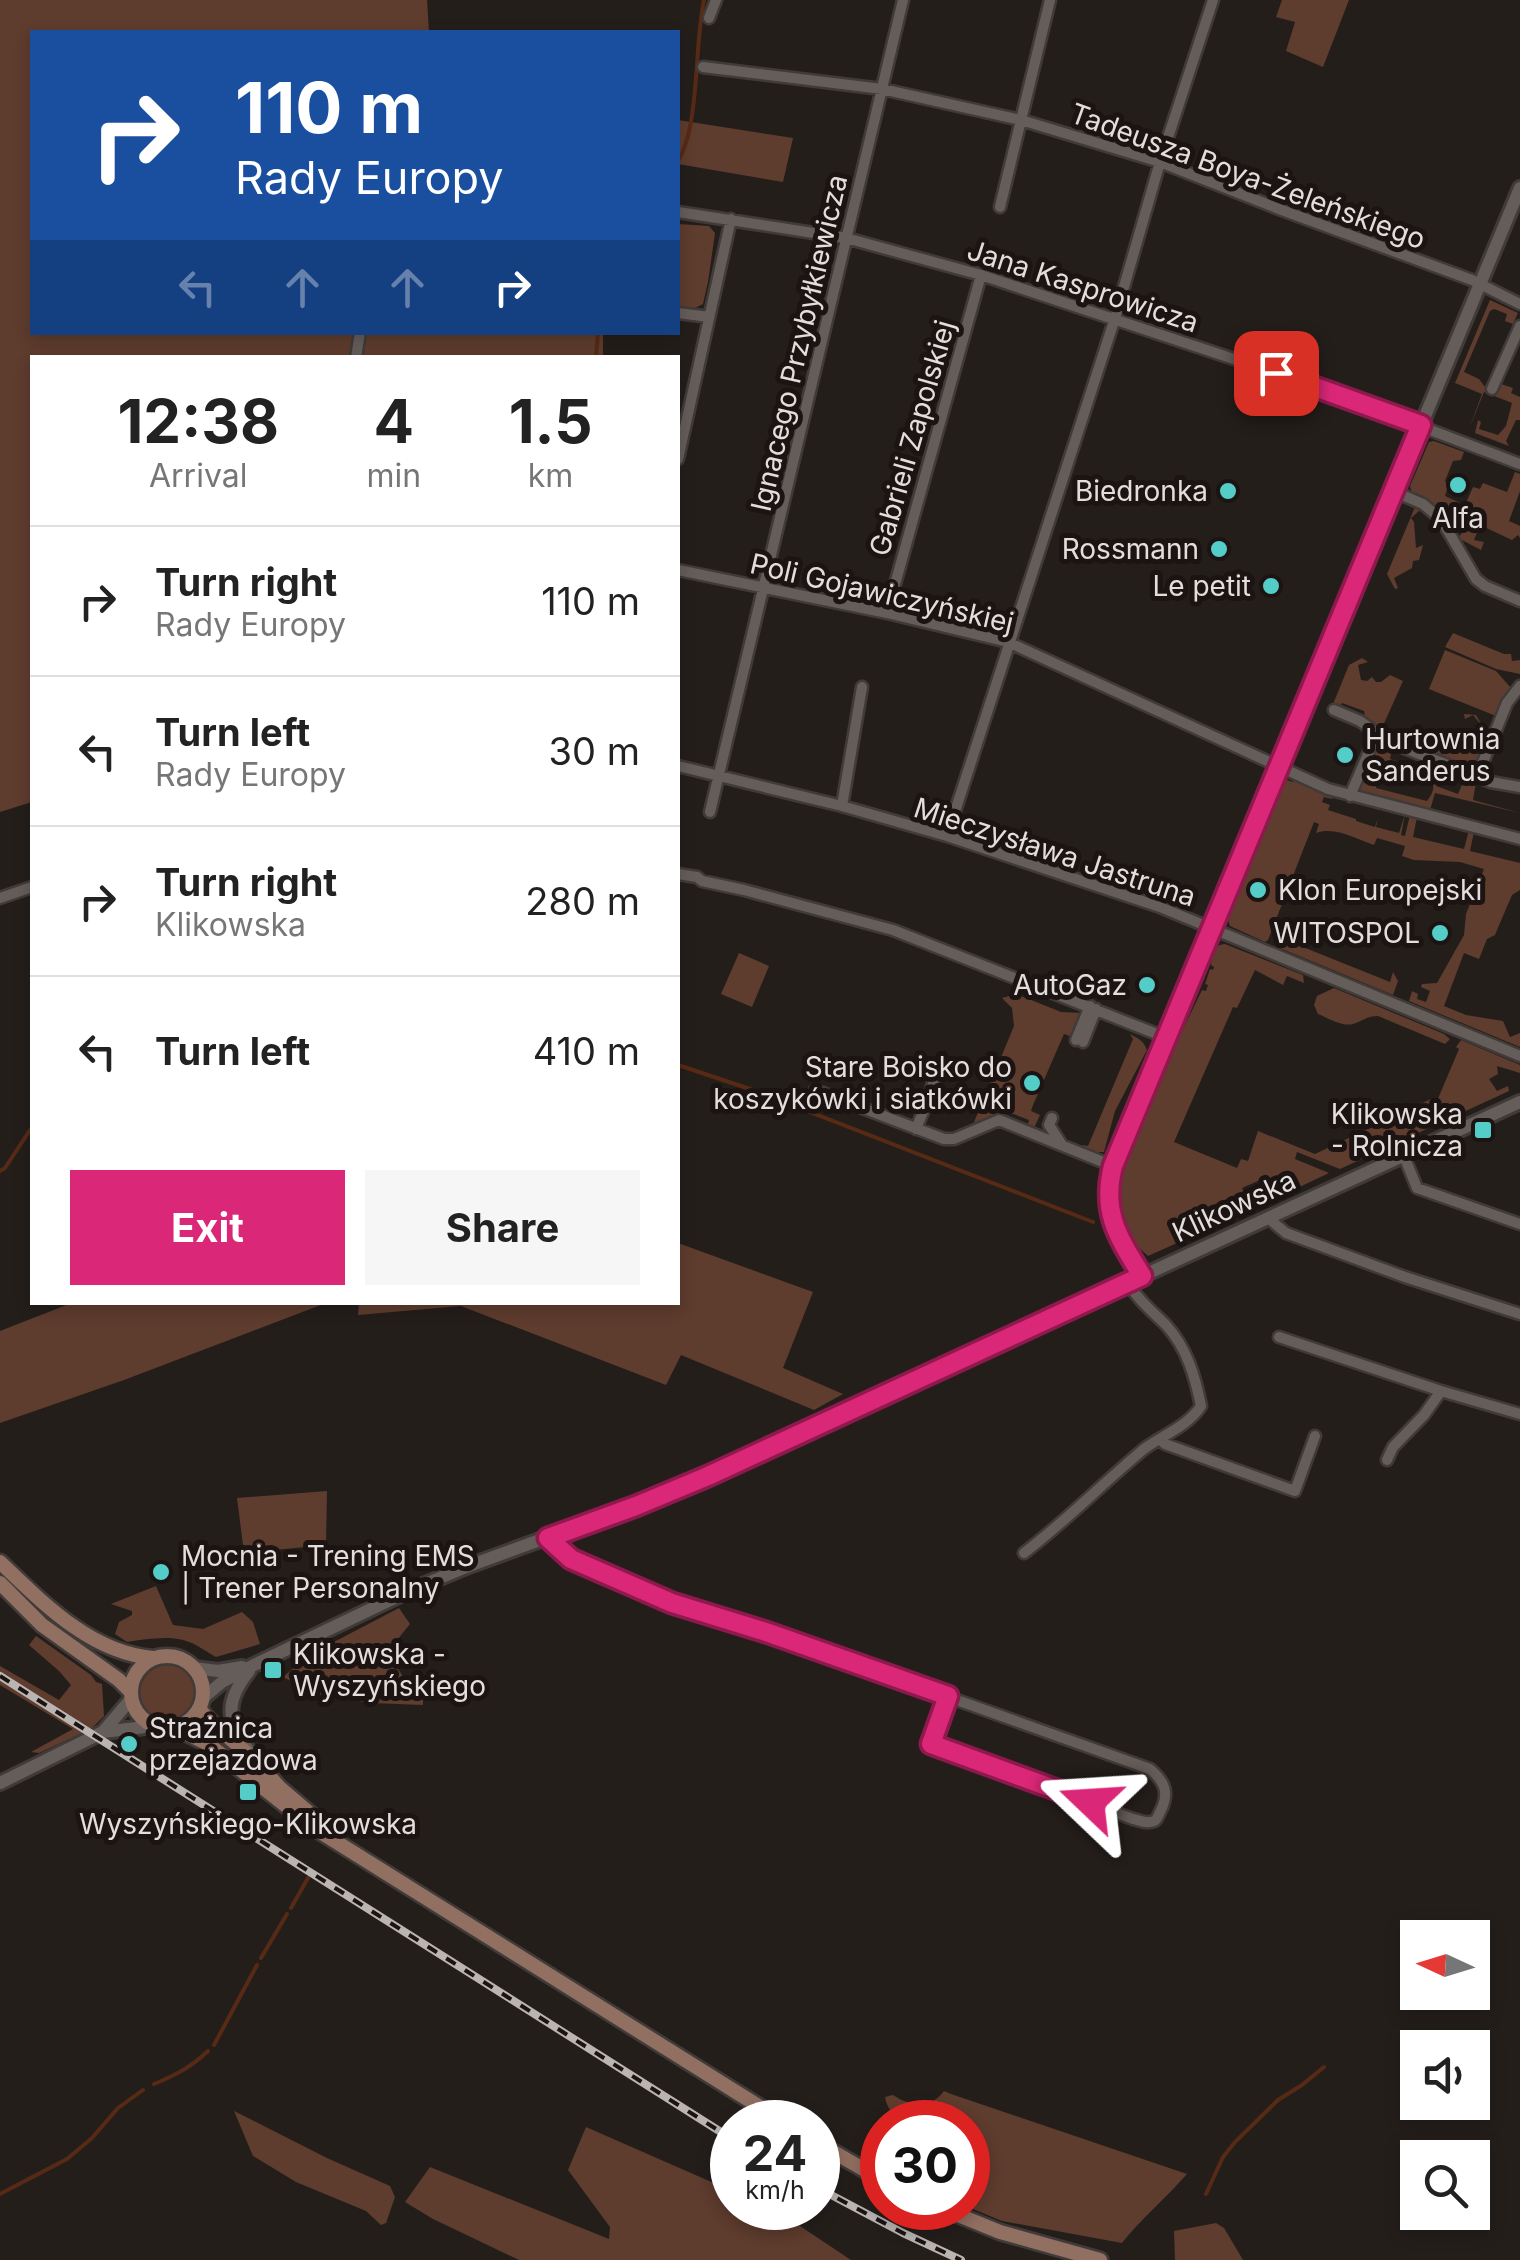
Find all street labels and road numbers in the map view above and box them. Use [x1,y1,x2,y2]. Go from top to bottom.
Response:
street label: Tadeusza Boya-Żeleńskiego [1066,96,1430,256]
street label: Ignacego Przybyłkiewicza [744,171,854,515]
street label: Jana Kasprowicza [963,233,1203,339]
street label: Gabrieli Zapolskiej [862,316,962,560]
street label: Poli Gojawiczyńskiej [747,546,1017,640]
street label: Mieczysława Jastruna [910,790,1200,914]
street label: Klikowska [1167,1163,1301,1249]

